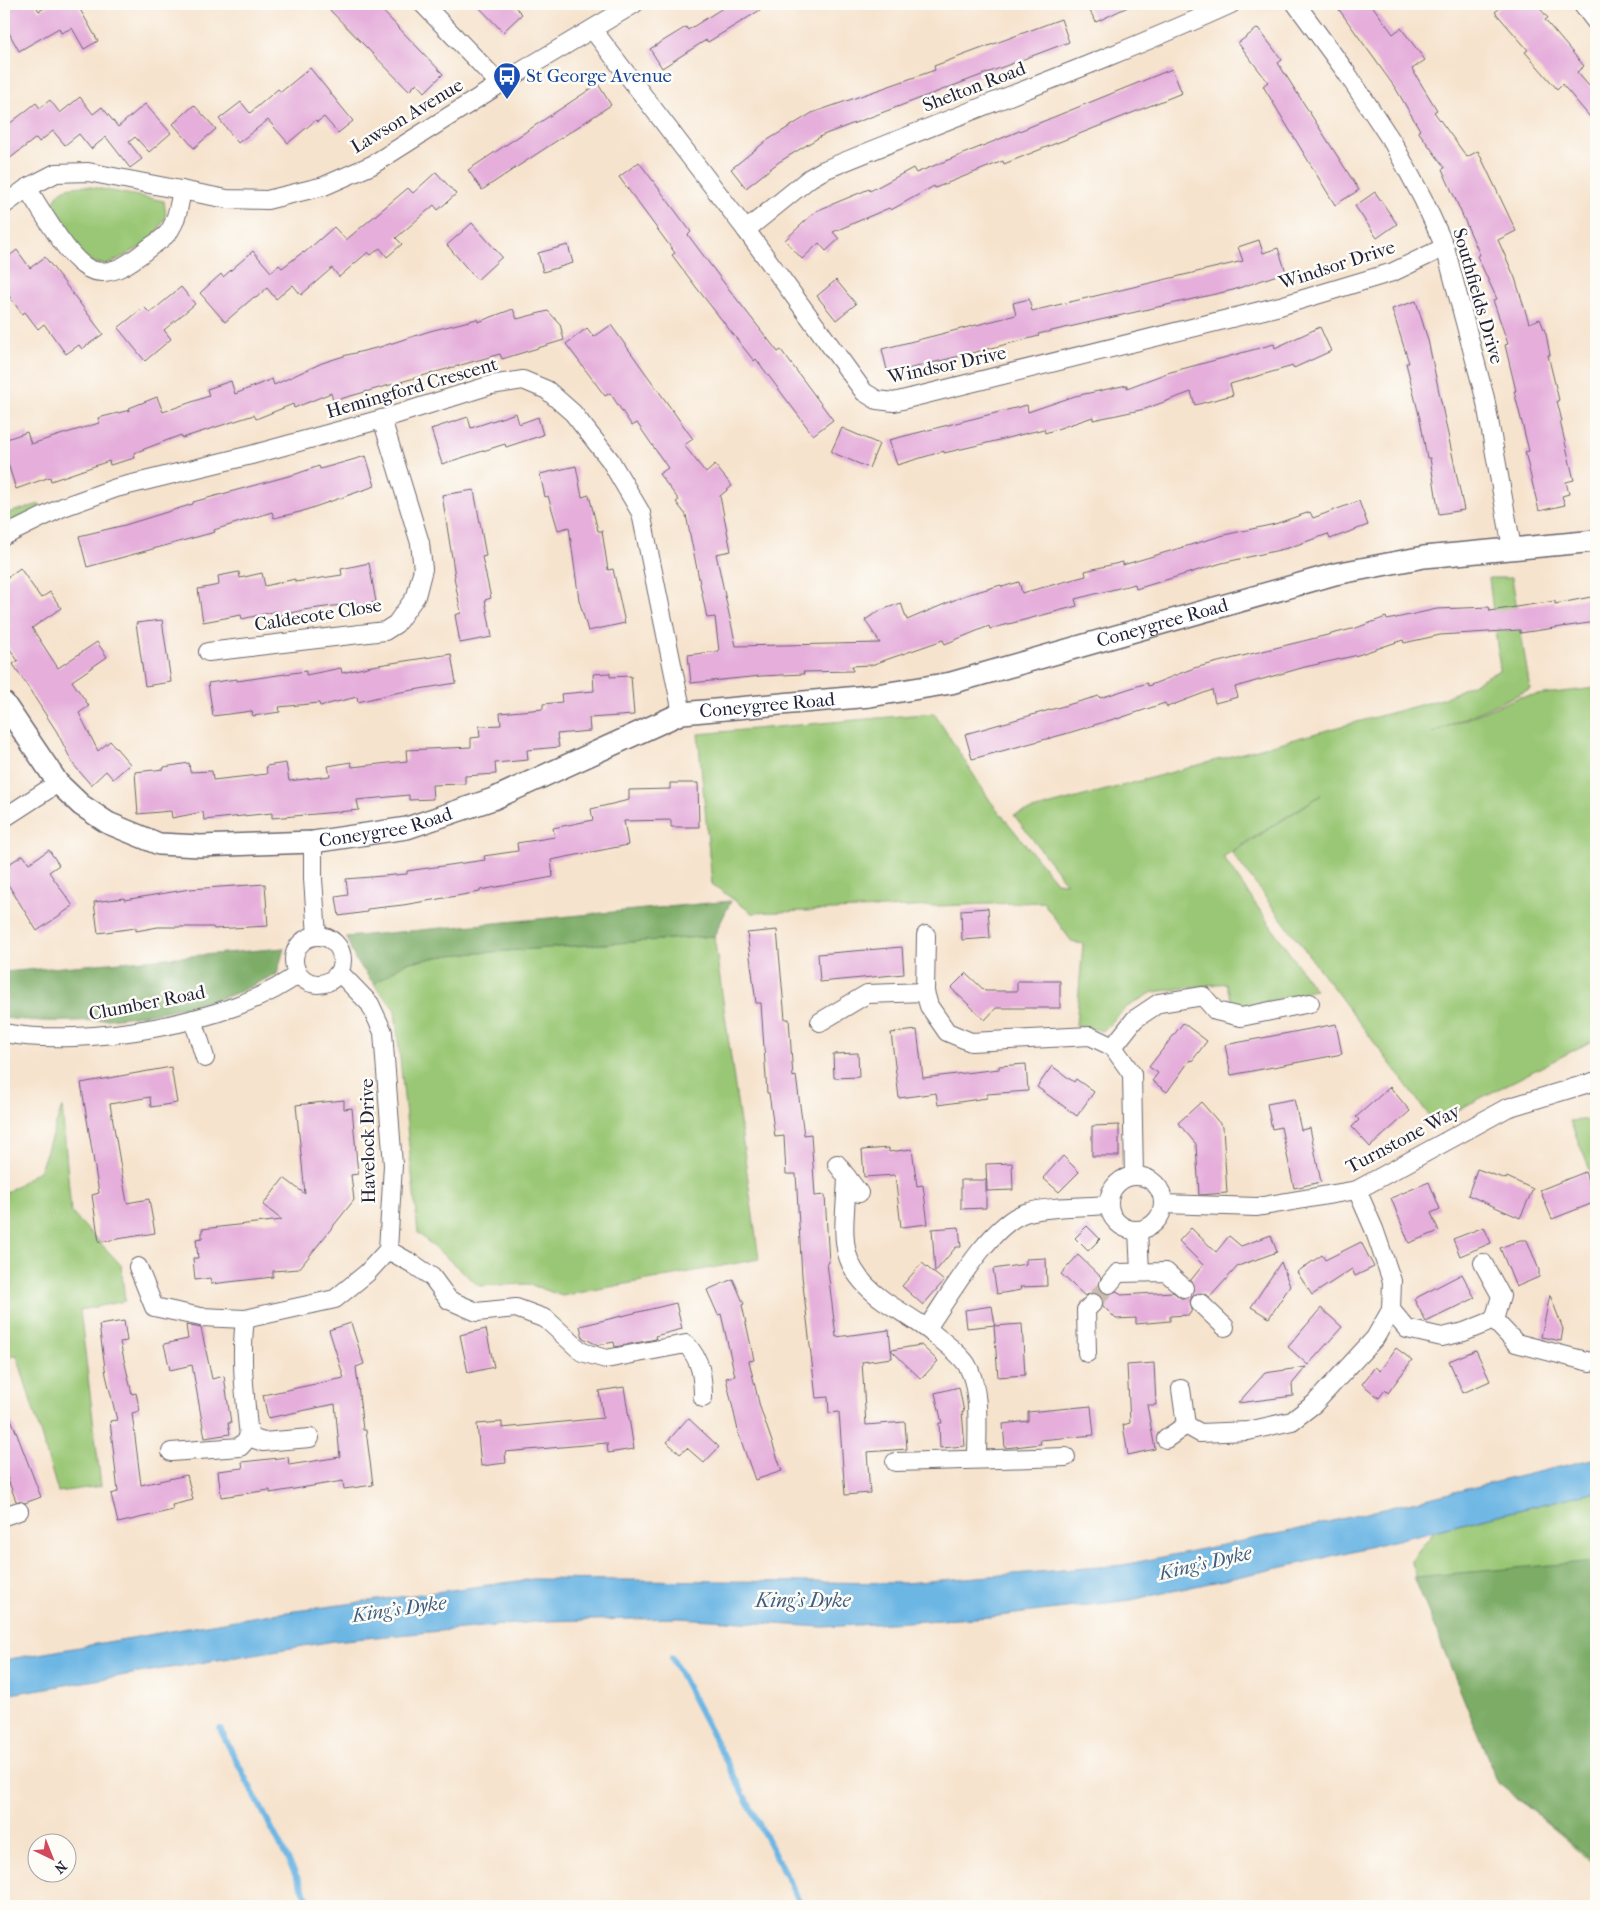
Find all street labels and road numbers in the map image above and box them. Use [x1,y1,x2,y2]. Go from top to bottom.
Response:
street label: Shelton Road [919,57,1029,117]
street label: Lawson Avenue [347,74,467,158]
street label: Southfields Drive [1448,226,1508,366]
street label: Windsor Drive [1275,236,1398,294]
street label: Windsor Drive [885,342,1008,388]
street label: Hemingford Crescent [324,353,500,423]
street label: Caldecote Close [253,594,383,636]
street label: Coneygree Road [1094,594,1231,652]
street label: Coneygree Road [699,688,836,722]
street label: Coneygree Road [317,802,455,852]
street label: Clumber Road [87,981,208,1025]
street label: Havelock Drive [356,1078,380,1204]
street label: Turnstone Way [1342,1099,1465,1178]

